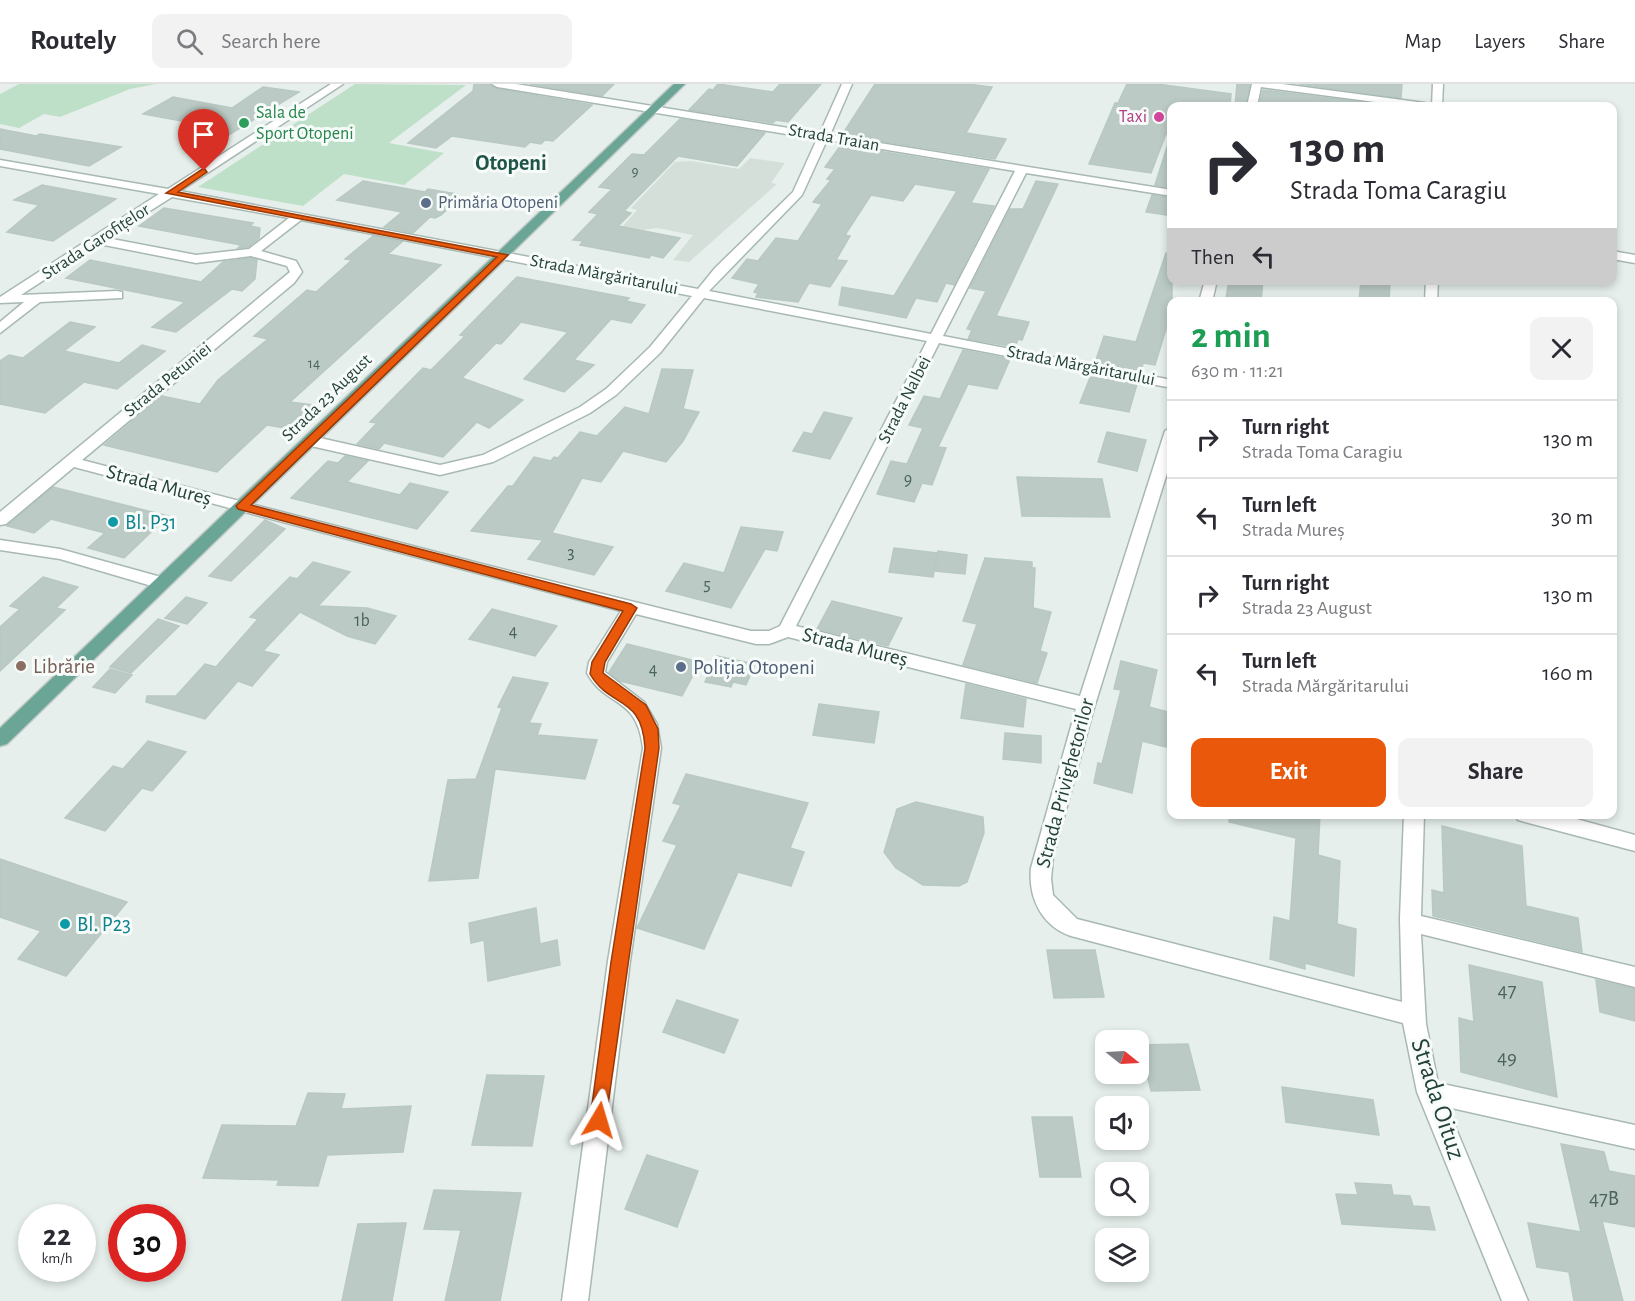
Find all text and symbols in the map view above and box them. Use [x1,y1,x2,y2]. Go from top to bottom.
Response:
search box [152,14,572,68]
icon: search [173,25,206,58]
text: Routely [30,27,116,55]
text: Search here [221,30,321,52]
text: Map [1405,31,1441,52]
text: Layers [1474,31,1525,52]
text: Share [1558,31,1605,52]
place label: Sala de Sport Otopeni [256,104,354,143]
place label: Taxi [1119,108,1147,126]
pin [178,109,229,171]
marker: Taxi [1152,110,1166,124]
marker: Sala de Sport Otopeni [237,116,251,130]
icon: arrive [187,118,220,151]
street label: Strada Traian [787,121,881,155]
icon: right [1191,126,1269,204]
text: 130 m [1290,128,1385,170]
district label: Otopeni [475,152,547,174]
house number: 9 [631,164,639,179]
text: Strada Toma Caragiu [1290,177,1507,204]
place label: Primăria Otopeni [438,194,558,212]
marker: Primăria Otopeni [419,196,433,210]
street label: Strada Garofițelor [39,200,154,284]
icon: left [1247,240,1280,273]
text: Then [1191,246,1235,268]
street label: Strada Mărgăritarului [528,252,680,298]
button: close [1530,317,1593,380]
text: 2 min [1191,318,1271,354]
street label: Strada Petuniei [121,339,215,421]
street label: Strada Mărgăritarului [1005,343,1157,389]
street label: Strada 23 August [279,351,375,445]
street label: Strada Nalbei [875,353,935,447]
house number: 14 [308,356,320,371]
text: 630 m · 11:21 [1191,361,1284,381]
text: Turn right [1242,416,1329,438]
icon: right [1191,423,1224,456]
text: 130 m [1544,428,1593,450]
text: Strada Toma Caragiu [1242,442,1403,462]
street label: Strada Mureș [104,461,214,511]
house number: 9 [904,471,912,489]
text: Turn left [1242,494,1316,516]
icon: left [1191,501,1224,534]
text: 30 m [1551,506,1593,528]
place label: Bl. P31 [125,512,177,533]
marker: Bl. P31 [106,515,120,529]
text: Strada Mureș [1242,520,1345,540]
house number: 3 [567,544,575,562]
text: Turn right [1242,572,1329,594]
house number: 5 [703,576,711,594]
icon: right [1191,579,1224,612]
text: 130 m [1544,584,1593,606]
text: Strada 23 August [1242,598,1372,618]
house number: 1b [354,612,370,630]
house number: 4 [509,623,518,641]
street label: Strada Mureș [800,624,910,672]
text: Turn left [1242,650,1316,672]
place label: Librărie [33,656,95,677]
place label: Poliția Otopeni [693,657,815,680]
icon: left [1191,657,1224,690]
marker: Librărie [14,659,28,673]
marker: Poliția Otopeni [674,660,688,674]
house number: 4 [649,661,658,679]
text: 160 m [1542,662,1593,684]
text: Strada Mărgăritarului [1242,676,1409,696]
street label: Strada Privighetorilor [1032,696,1098,870]
button: Exit [1191,738,1386,807]
button: Share [1398,738,1593,807]
place label: Bl. P23 [77,914,131,935]
marker: Bl. P23 [58,917,72,931]
house number: 47 [1498,980,1517,1001]
north arrow [1095,1030,1149,1084]
map controls [1095,1030,1149,1282]
street label: Strada Oituz [1406,1035,1470,1163]
house number: 49 [1497,1047,1517,1068]
position arrow [567,1088,631,1152]
button: sound [1095,1096,1149,1150]
button: search [1095,1162,1149,1216]
house number: 47B [1589,1188,1619,1209]
speed limit sign: 30 [108,1204,186,1282]
text: 22 [43,1221,71,1251]
button: layers [1095,1228,1149,1282]
text: km/h [42,1251,72,1266]

